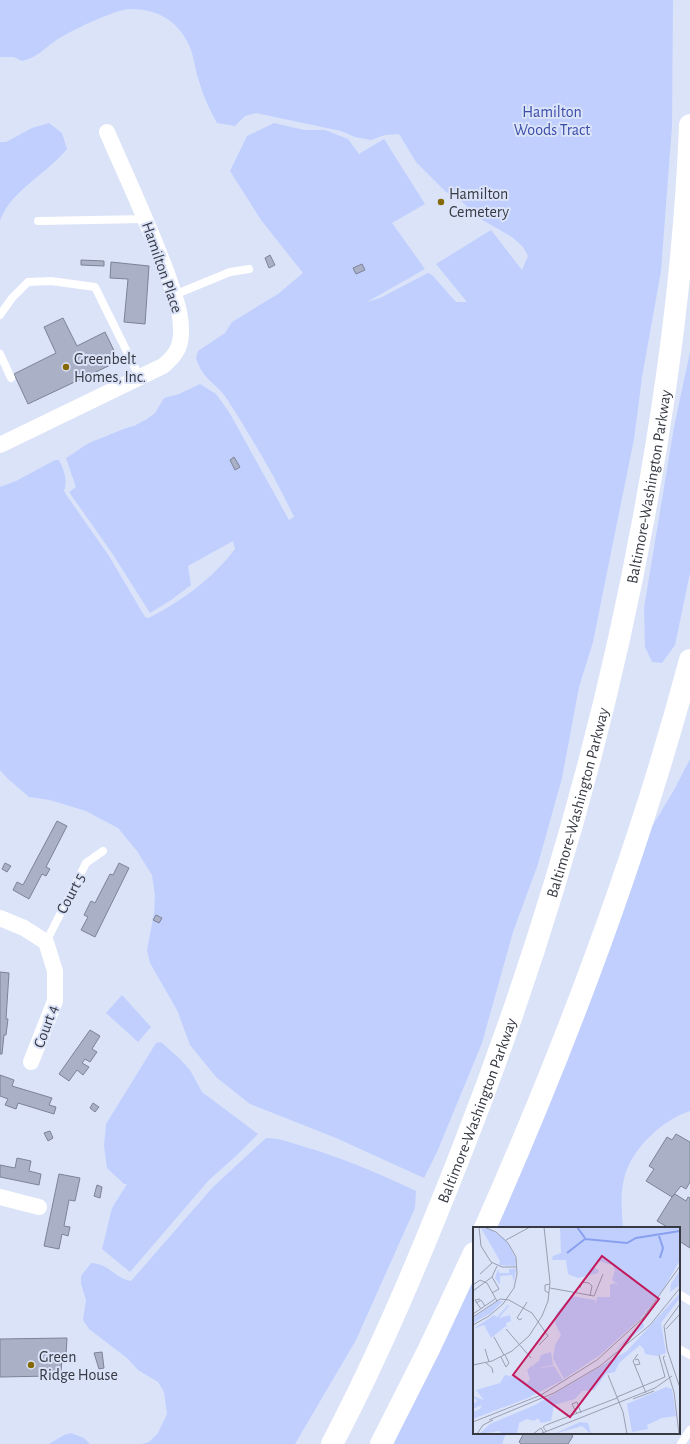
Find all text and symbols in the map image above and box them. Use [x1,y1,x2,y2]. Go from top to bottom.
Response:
park label: Hamilton Woods Tract [514,104,590,138]
place label: Hamilton Cemetery [449,186,509,221]
marker: Hamilton Cemetery [436,197,446,207]
street label: Hamilton Place [139,220,185,315]
place label: Greenbelt Homes, Inc. [74,351,146,385]
marker: Greenbelt Homes, Inc. [61,362,71,372]
street label: Baltimore-Washington Parkway [624,389,675,585]
street label: Baltimore-Washington Parkway [544,706,613,900]
street label: Court 5 [54,871,88,916]
street label: Court 4 [31,1002,61,1050]
street label: Baltimore-Washington Parkway [435,1016,520,1205]
inset map [473,1227,680,1434]
place label: Green Ridge House [39,1349,118,1383]
marker: Green Ridge House [26,1360,36,1370]

